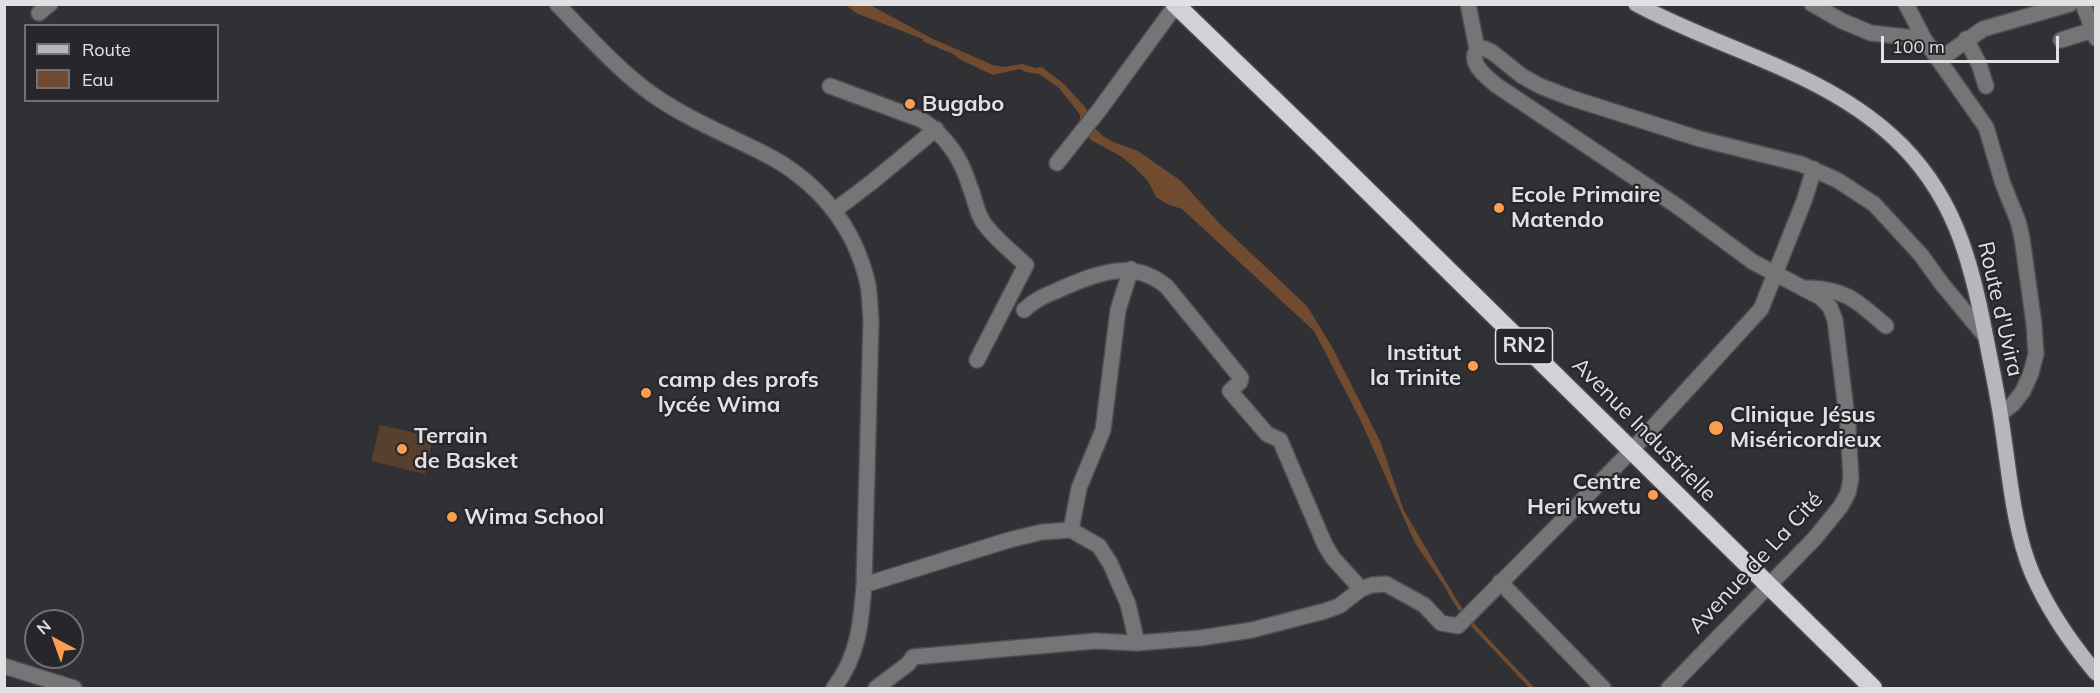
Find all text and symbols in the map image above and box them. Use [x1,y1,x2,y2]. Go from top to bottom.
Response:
legend [24,24,219,102]
scale bar [1884,24,2062,62]
text: 100 m [1892,35,1945,58]
text: Route [82,38,131,61]
text: Eau [82,68,114,91]
place label: Bugabo [922,91,1004,117]
marker: Bugabo [903,97,917,111]
place label: Ecole Primaire Matendo [1511,182,1660,234]
marker: Ecole Primaire Matendo [1492,201,1506,215]
street label: Route d'Uvira [1972,239,2028,379]
road number: RN2 [1496,328,1552,364]
place label: Institut la Trinite [1370,340,1461,392]
street label: Avenue Industrielle [1566,352,1722,508]
marker: Institut la Trinite [1466,359,1480,373]
place label: camp des profs lycée Wima [658,367,819,418]
marker: camp des profs lycée Wima [639,386,653,400]
place label: Clinique Jésus Miséricordieux [1730,402,1881,454]
marker: Clinique Jésus Miséricordieux [1707,419,1725,437]
place label: Terrain de Basket [414,423,518,475]
marker: Terrain de Basket [395,442,409,456]
place label: Centre Heri kwetu [1527,469,1641,520]
street label: Avenue de La Cité [1684,487,1828,639]
marker: Centre Heri kwetu [1646,488,1660,502]
place label: Wima School [464,504,604,530]
marker: Wima School [445,510,459,524]
north arrow [24,609,84,669]
text: N [32,615,55,638]

